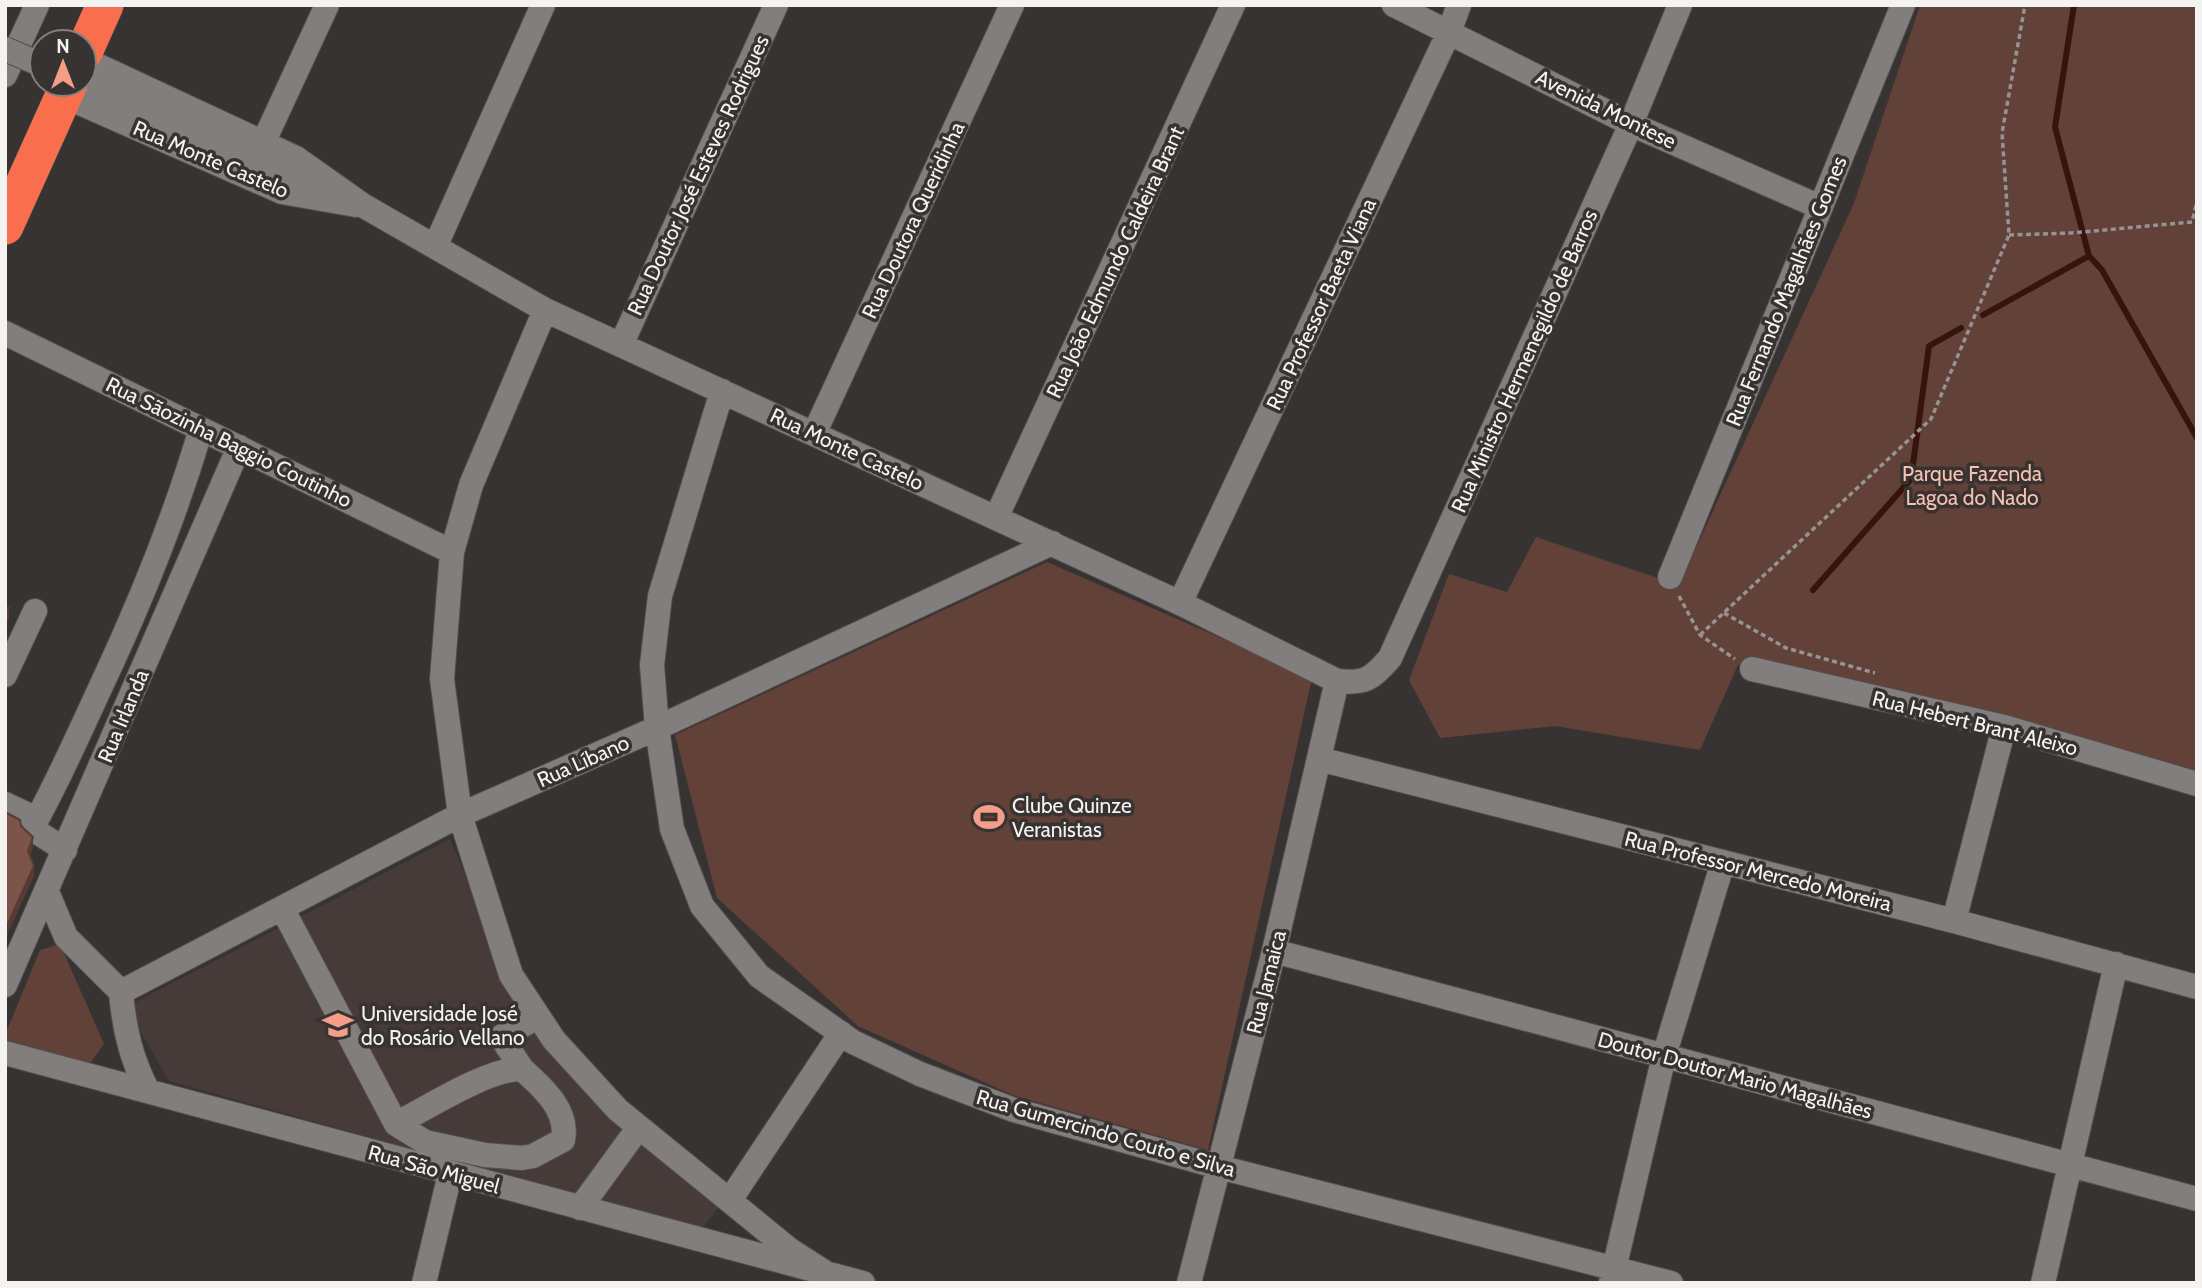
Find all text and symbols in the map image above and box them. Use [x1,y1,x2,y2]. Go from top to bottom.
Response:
north arrow [28,28,98,98]
street label: Rua Doutor José Esteves Rodrigues [622,31,774,319]
text: N [56,35,70,58]
street label: Avenida Montese [1532,64,1680,154]
street label: Rua Monte Castelo [129,115,293,203]
street label: Rua Doutora Queridinha [856,118,970,322]
street label: Rua João Edmundo Caldeira Brant [1041,122,1189,402]
street label: Rua Fernando Magalhães Gomes [1720,152,1852,430]
street label: Rua Professor Baeta Viana [1261,194,1381,414]
street label: Rua Ministro Hermenegildo de Barros [1446,205,1602,516]
street label: Rua Sãozinha Baggio Coutinho [102,372,356,512]
street label: Rua Monte Castelo [766,402,928,496]
park label: Parque Fazenda Lagoa do Nado [1902,461,2042,510]
street label: Rua Irlanda [92,666,154,766]
street label: Rua Hebert Brant Aleixo [1870,685,2080,761]
street label: Rua Líbano [533,730,633,792]
place label: Clube Quinze Veranistas [1012,793,1132,842]
sports icon: Clube Quinze Veranistas [972,800,1006,834]
street label: Rua Professor Mercedo Moreira [1622,826,1894,916]
street label: Rua Jamaica [1241,928,1291,1036]
place label: Universidade José do Rosário Vellano [361,1001,524,1050]
school or university icon: Universidade José do Rosário Vellano [321,1008,355,1042]
street label: Doutor Doutor Mario Magalhães [1595,1026,1875,1124]
street label: Rua Gumercindo Couto e Silva [974,1084,1238,1182]
street label: Rua São Miguel [365,1139,503,1199]

